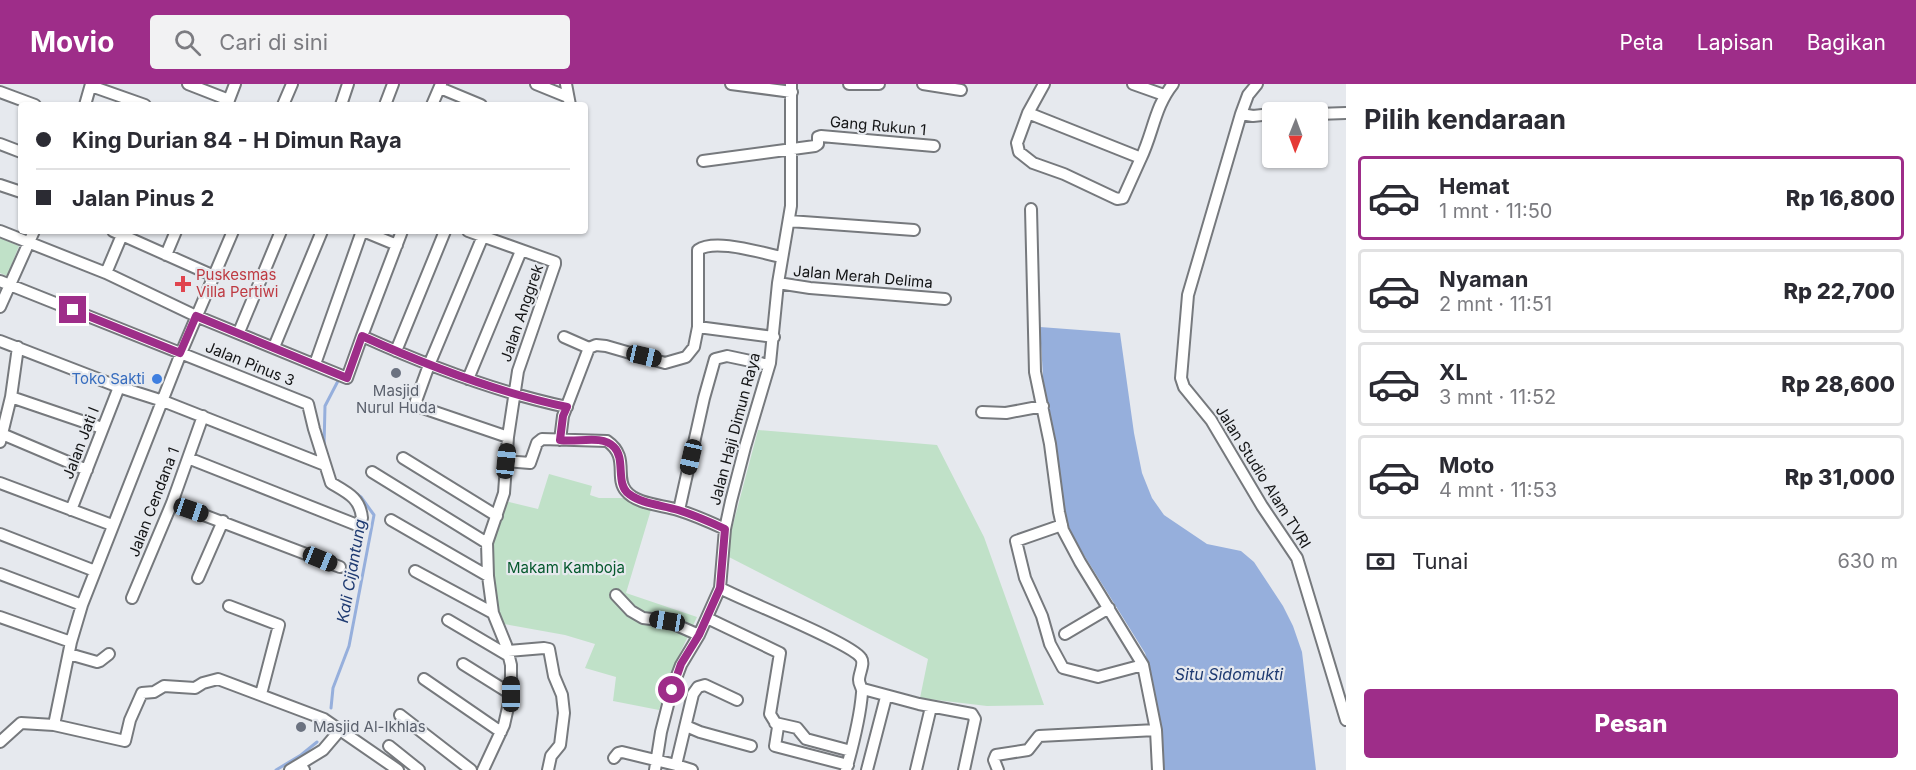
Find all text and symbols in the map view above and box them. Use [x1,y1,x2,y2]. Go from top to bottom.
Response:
search box [150,15,570,69]
text: Movio [30,25,114,59]
icon: search [171,26,204,59]
text: Cari di sini [219,29,328,55]
text: Peta [1620,30,1664,55]
text: Lapisan [1697,30,1774,55]
text: Bagikan [1807,30,1886,55]
north arrow [1262,102,1328,168]
map controls [1262,102,1328,168]
text: Pilih kendaraan [1364,103,1566,136]
street label: Gang Rukun 1 [829,112,927,139]
text: King Durian 84 - H Dimun Raya [72,127,402,153]
icon: car [1367,171,1421,225]
text: Hemat [1439,173,1509,199]
text: Jalan Pinus 2 [72,185,214,211]
text: Rp 16,800 [1786,185,1895,211]
text: 1 mnt · 11:50 [1439,199,1552,223]
street label: Jalan Anggrek [496,261,547,364]
street label: Jalan Merah Delima [792,261,934,292]
icon: car [1367,264,1421,318]
place label: Puskesmas Villa Pertiwi [196,265,278,301]
text: Nyaman [1439,266,1528,292]
marker: Puskesmas Villa Pertiwi [174,275,192,293]
text: Rp 22,700 [1783,278,1895,304]
text: 2 mnt · 11:51 [1439,292,1552,316]
route end [59,296,86,323]
street label: Jalan Pinus 3 [203,337,298,390]
car [624,343,664,369]
street label: Jalan Haji Dimun Raya [705,350,764,507]
icon: car [1367,357,1421,411]
text: XL [1439,359,1468,385]
marker: Masjid Nurul Huda [389,366,403,380]
place label: Toko Sakti [72,369,145,388]
text: Rp 28,600 [1781,371,1895,397]
marker: Toko Sakti [150,372,164,386]
place label: Masjid Nurul Huda [356,381,436,417]
text: 3 mnt · 11:52 [1439,385,1556,409]
street label: Jalan Studio Alam TVRI [1212,402,1315,552]
street label: Jalan Jati I [58,404,103,482]
car [678,437,704,477]
car [495,442,517,480]
street label: Jalan Cendana 1 [124,444,183,559]
icon: car [1367,450,1421,504]
text: Moto [1439,452,1494,478]
text: Rp 31,000 [1785,464,1895,490]
text: 4 mnt · 11:53 [1439,478,1557,502]
car [171,496,211,524]
water label: Kali Cijantung [332,517,370,624]
car [300,544,340,574]
icon: cash [1364,545,1397,578]
text: Tunai [1412,548,1468,574]
text: 630 m [1837,549,1898,573]
park label: Makam Kamboja [507,558,625,577]
car [648,609,686,633]
water label: Situ Sidomukti [1175,664,1284,684]
car [502,676,520,712]
route start [658,676,685,703]
button: Pesan [1364,689,1898,758]
place label: Masjid Al-Ikhlas [313,717,426,736]
marker: Masjid Al-Ikhlas [294,720,308,734]

